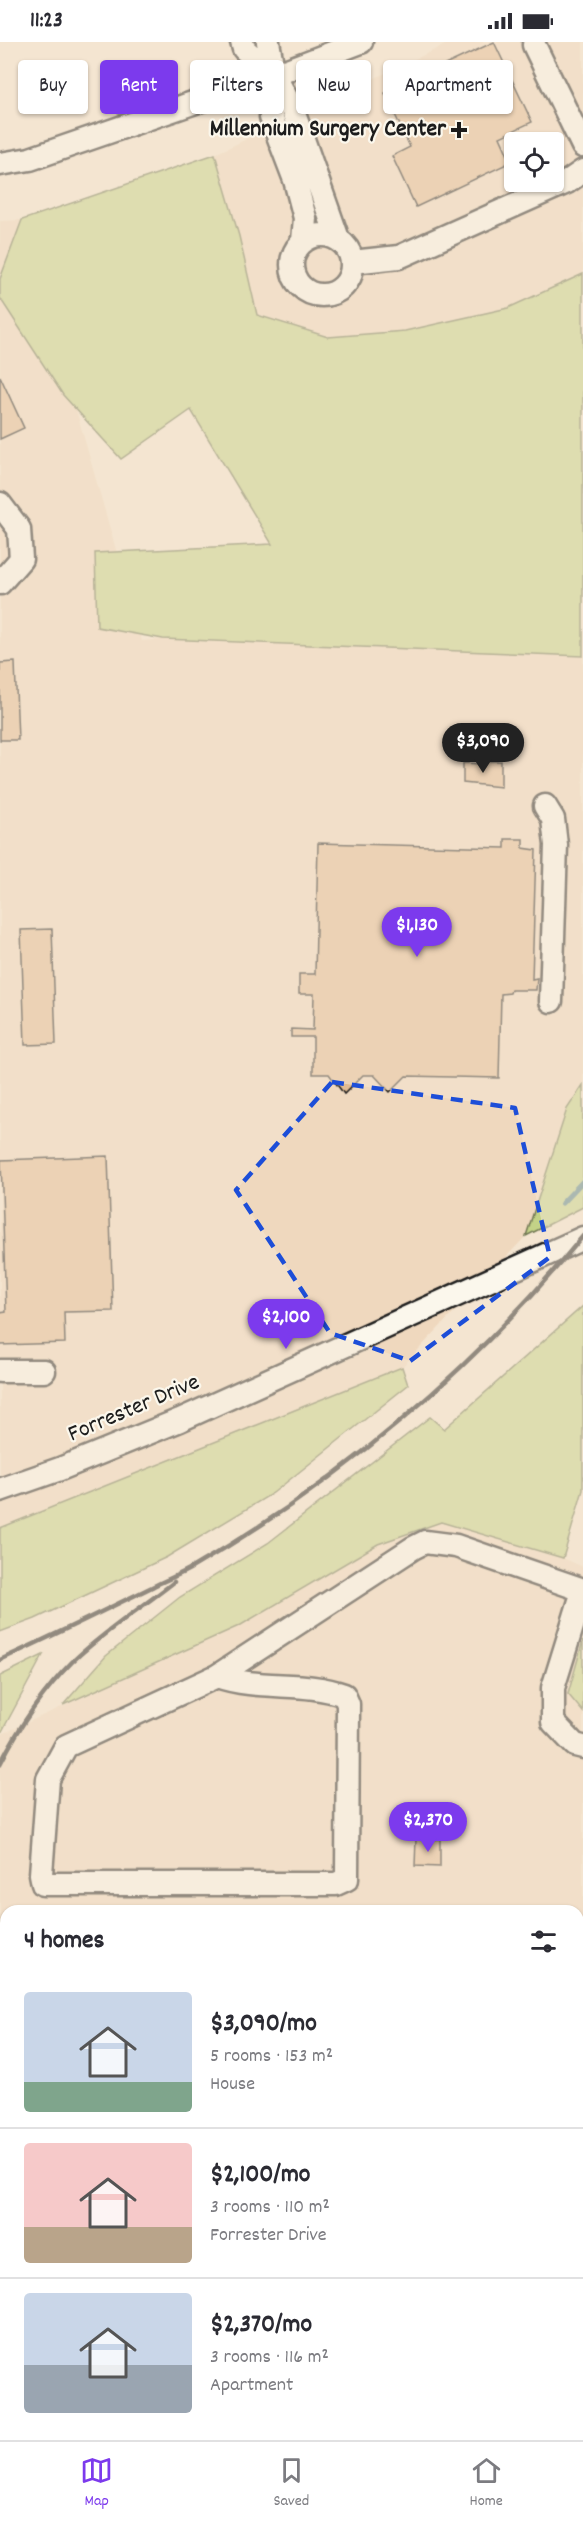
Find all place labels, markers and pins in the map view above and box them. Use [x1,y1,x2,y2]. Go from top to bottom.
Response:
place label: Millennium Surgery Center [210,113,447,147]
marker: Millennium Surgery Center [450,121,468,139]
pin: $3,090 [434,723,532,774]
pin: $1,130 [368,907,466,958]
pin: $2,100 [237,1299,335,1350]
pin: $2,370 [379,1802,477,1853]

